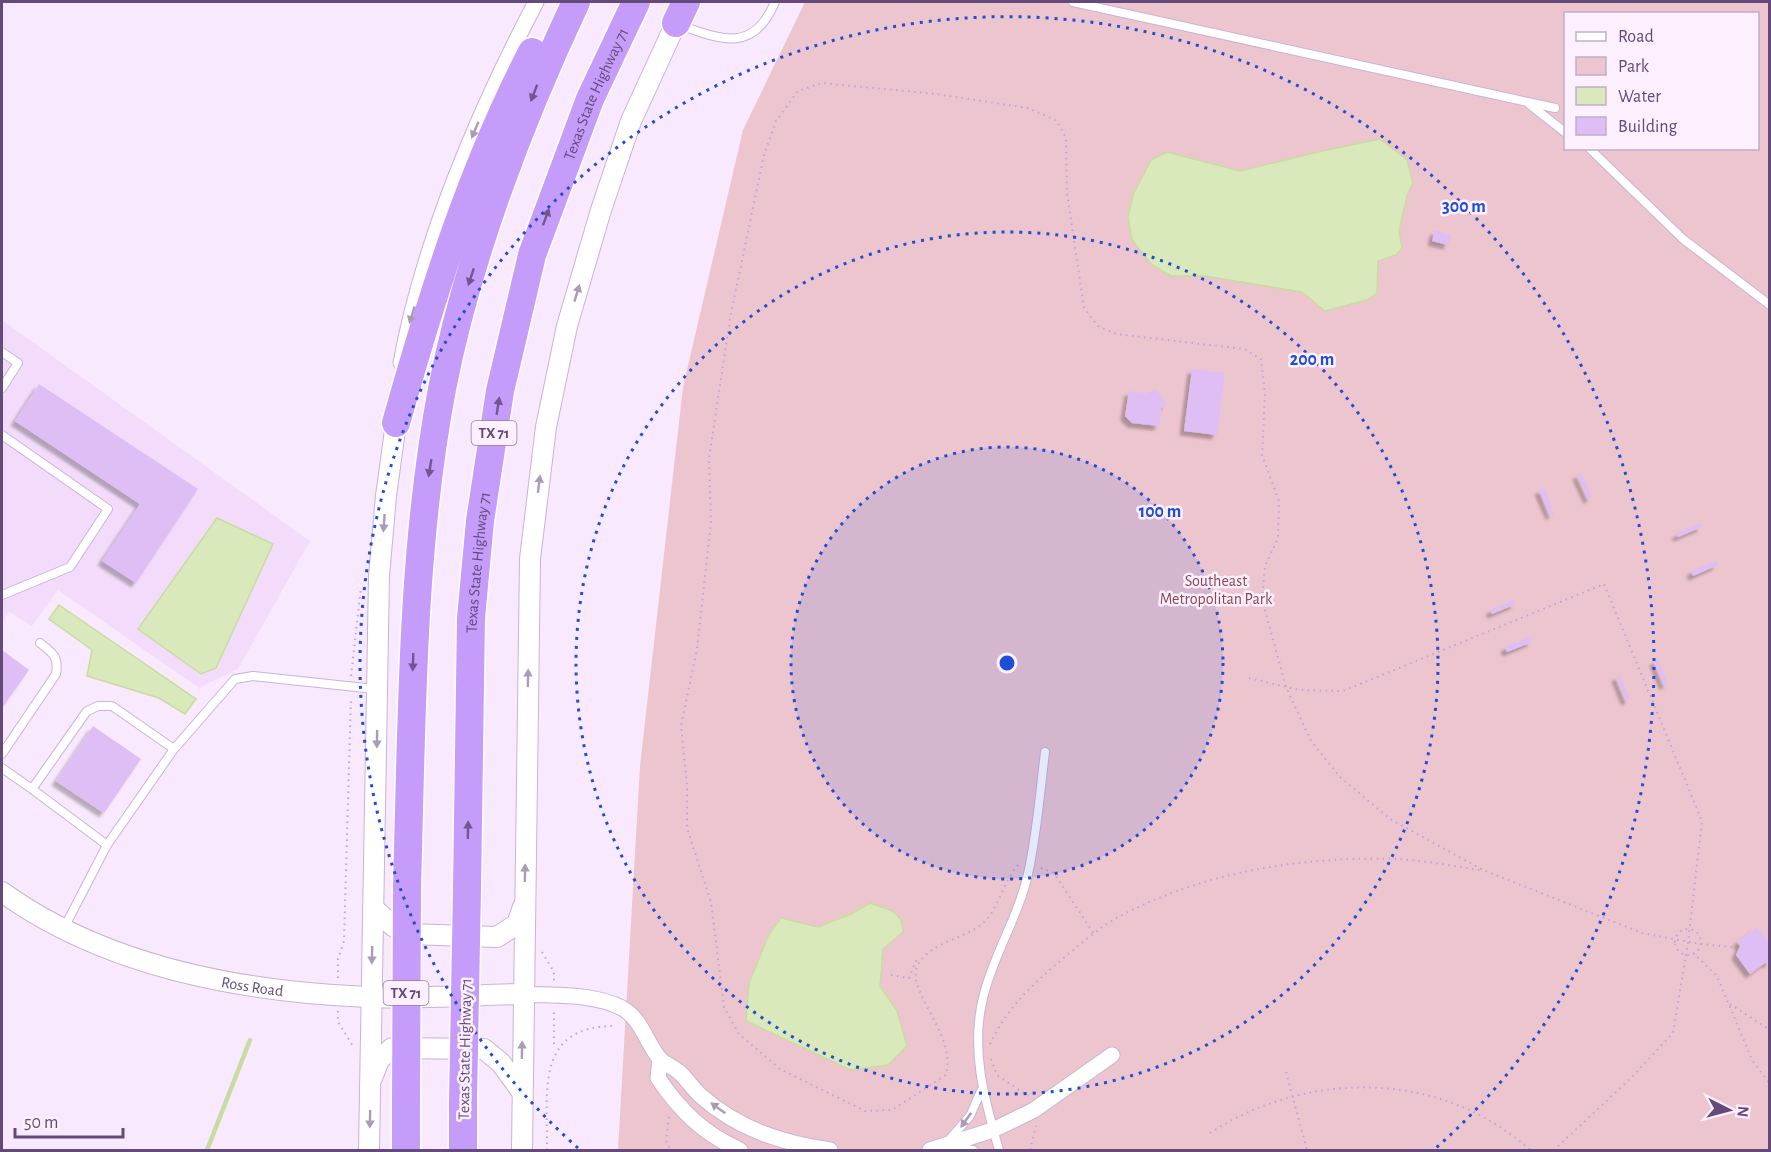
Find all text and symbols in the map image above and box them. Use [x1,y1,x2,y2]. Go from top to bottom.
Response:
legend [1564,12,1759,150]
street label: Texas State Highway 71 [561,26,631,162]
text: Road [1618,28,1654,46]
text: Park [1618,58,1650,76]
one-way arrow [528,84,538,102]
text: Water [1618,88,1661,106]
text: Building [1618,118,1678,136]
one-way arrow [470,122,480,140]
text: 300 m [1442,198,1486,216]
one-way arrow [542,208,551,226]
one-way arrow [465,268,475,286]
one-way arrow [573,283,582,301]
one-way arrow [407,306,416,324]
text: 200 m [1290,351,1334,369]
one-way arrow [494,396,503,415]
road number: TX 71 [472,421,516,445]
one-way arrow [425,458,434,477]
one-way arrow [535,474,544,493]
street label: Texas State Highway 71 [464,491,493,633]
text: 100 m [1139,503,1181,521]
one-way arrow [379,513,388,532]
park label: Southeast Metropolitan Park [1160,573,1273,607]
one-way arrow [409,652,418,671]
centre of rings [997,653,1017,673]
one-way arrow [523,668,533,687]
one-way arrow [372,730,382,749]
one-way arrow [463,820,473,839]
one-way arrow [520,863,529,882]
one-way arrow [368,946,377,965]
street label: Ross Road [220,974,284,999]
street label: Texas State Highway 71 [456,978,475,1120]
road number: TX 71 [384,981,428,1005]
one-way arrow [518,1041,527,1060]
north arrow [1699,1080,1759,1140]
scale bar [15,1101,123,1139]
one-way arrow [710,1103,725,1115]
text: N [1734,1105,1751,1118]
one-way arrow [365,1109,375,1128]
one-way arrow [960,1112,972,1128]
text: 50 m [24,1114,58,1132]

